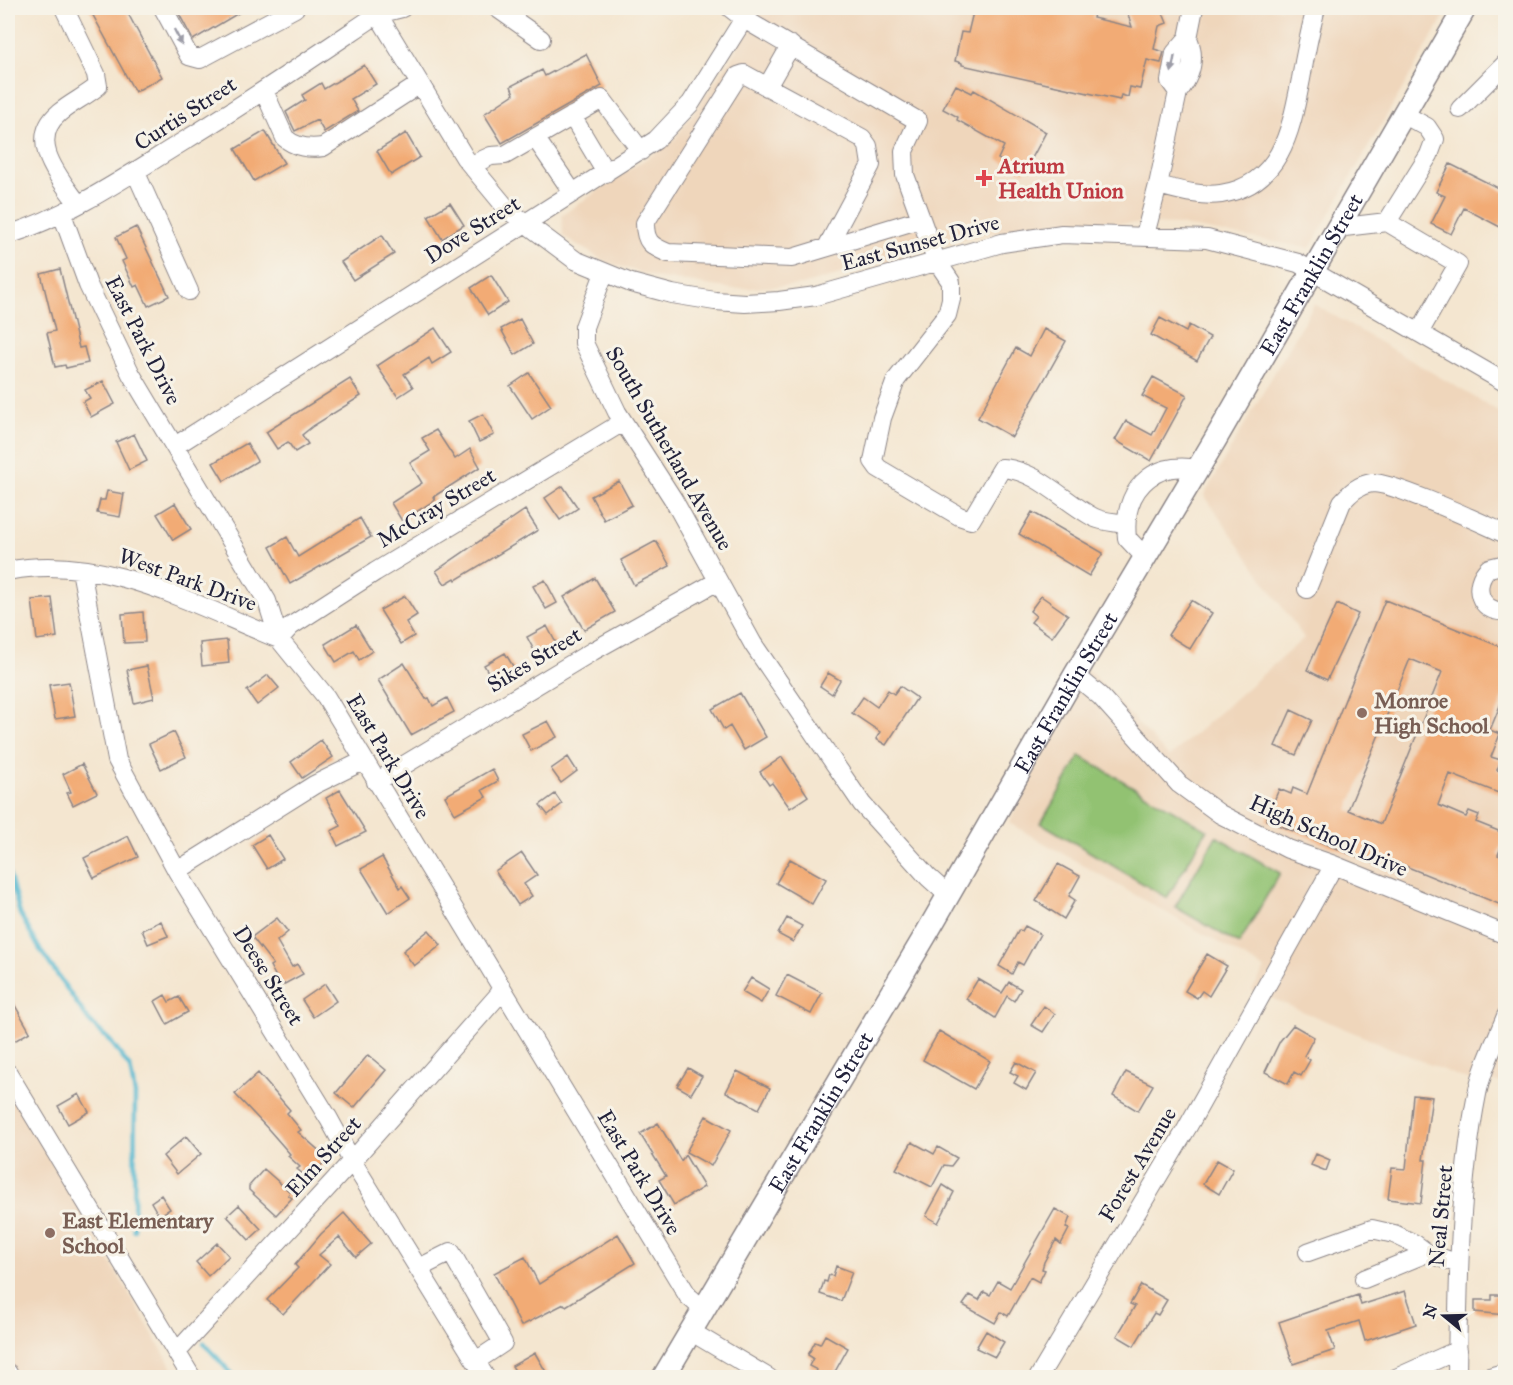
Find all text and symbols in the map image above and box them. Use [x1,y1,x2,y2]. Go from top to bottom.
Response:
one-way arrow [174,28,183,45]
one-way arrow [1168,55,1177,74]
street label: Curtis Street [129,70,242,156]
place label: Atrium Health Union [996,152,1124,204]
marker: Atrium Health Union [975,169,993,187]
street label: East Franklin Street [1254,188,1369,360]
street label: Dove Street [420,189,525,269]
street label: East Sunset Drive [838,208,1002,277]
street label: East Park Drive [100,271,188,409]
street label: South Sutherland Avenue [600,341,739,555]
street label: McCray Street [372,461,501,553]
street label: West Park Drive [115,542,261,617]
street label: East Franklin Street [1008,607,1124,778]
street label: Sikes Street [482,621,587,698]
place label: Monroe High School [1374,687,1490,739]
street label: East Park Drive [341,689,436,824]
marker: Monroe High School [1355,706,1369,720]
street label: High School Drive [1245,788,1412,882]
street label: Deese Street [227,921,310,1030]
street label: East Franklin Street [763,1027,879,1198]
street label: Forest Avenue [1093,1102,1182,1226]
street label: East Park Drive [592,1105,687,1240]
street label: Elm Street [280,1110,367,1202]
street label: Neal Street [1423,1164,1458,1268]
place label: East Elementary School [62,1207,215,1259]
marker: East Elementary School [43,1226,57,1240]
north arrow [1414,1286,1474,1346]
text: N [1419,1301,1442,1321]

